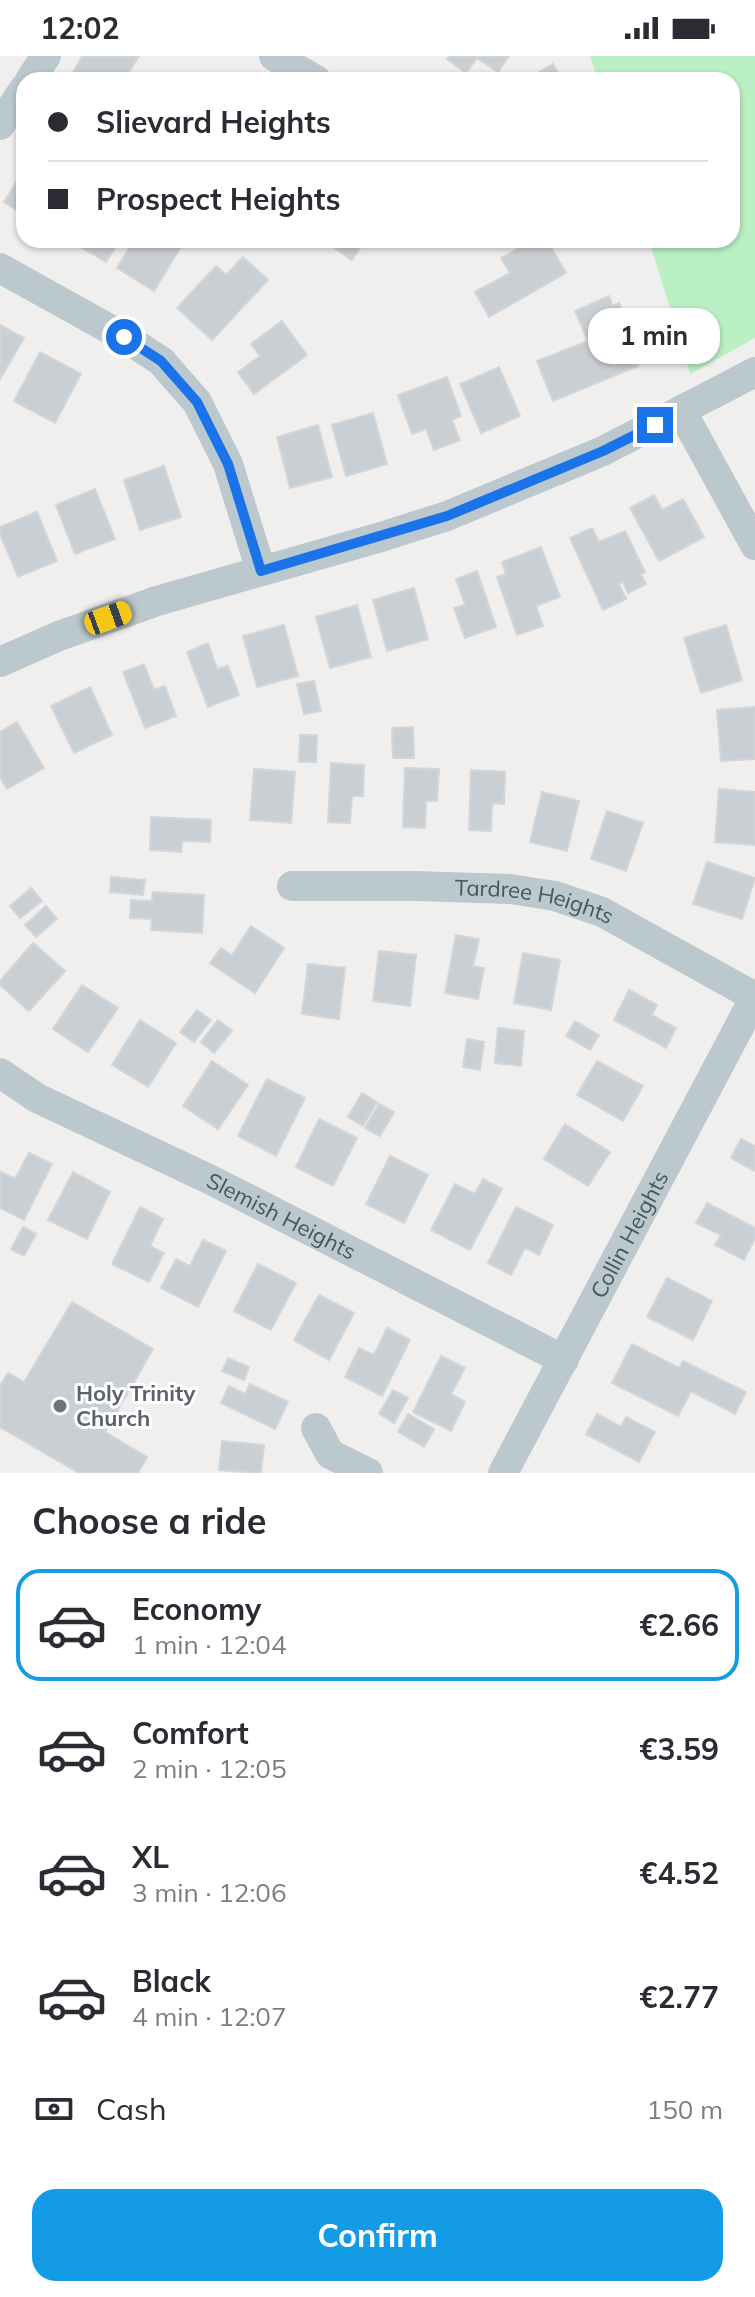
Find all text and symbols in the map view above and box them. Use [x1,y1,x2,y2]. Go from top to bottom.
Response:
text: 12:02 [40,9,119,47]
text: Slievard Heights [96,103,331,141]
text: Prospect Heights [96,180,340,218]
callout: 1 min [589,309,721,365]
route start [106,319,142,355]
text: 1 min [620,319,688,352]
route end [637,407,673,443]
car [81,599,135,637]
street label: Tardree Heights [454,873,619,930]
street label: Slemish Heights [202,1166,361,1266]
street label: Collin Heights [584,1166,674,1303]
place label: Holy Trinity Church [76,1379,196,1432]
marker: Holy Trinity Church [51,1397,69,1415]
text: Choose a ride [32,1498,266,1543]
icon: car [36,1589,108,1661]
text: Economy [132,1590,261,1628]
text: €2.66 [640,1606,719,1644]
text: 1 min · 12:04 [132,1628,287,1661]
icon: car [36,1713,108,1785]
text: Comfort [132,1714,249,1752]
text: €3.59 [640,1730,719,1768]
text: 2 min · 12:05 [132,1752,287,1785]
icon: car [36,1837,108,1909]
text: XL [132,1838,169,1876]
text: €4.52 [640,1854,719,1892]
text: 3 min · 12:06 [132,1876,287,1909]
icon: car [36,1961,108,2033]
text: Black [132,1962,211,2000]
text: €2.77 [640,1978,719,2016]
text: 4 min · 12:07 [132,2000,287,2033]
icon: cash [32,2087,76,2131]
text: Cash [96,2090,167,2128]
text: 150 m [647,2093,723,2126]
button: Confirm [32,2189,723,2281]

